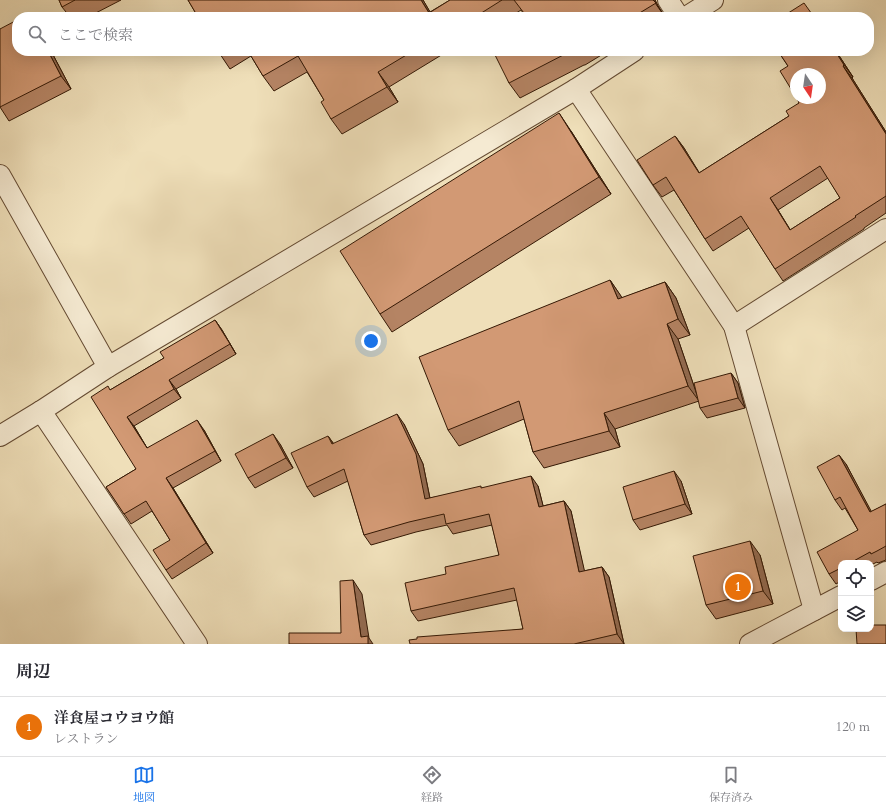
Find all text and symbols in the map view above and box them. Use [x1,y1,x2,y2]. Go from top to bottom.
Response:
search box [12,12,874,56]
icon: search [26,23,48,45]
text: ここで検索 [58,25,133,45]
north arrow [790,68,826,104]
your location [361,331,381,351]
map controls [838,560,874,632]
button: locate [838,560,874,596]
pin: 1 [725,572,751,602]
button: layers [838,596,874,632]
text: 周辺 [16,660,50,683]
text: 洋食屋コウヨウ館 [54,708,174,728]
text: 1 [26,718,32,736]
text: 120 m [836,718,870,736]
text: レストラン [54,730,119,748]
tab: 地図 [133,764,155,805]
tab: 経路 [421,764,443,805]
tab: 保存済み [709,764,753,805]

